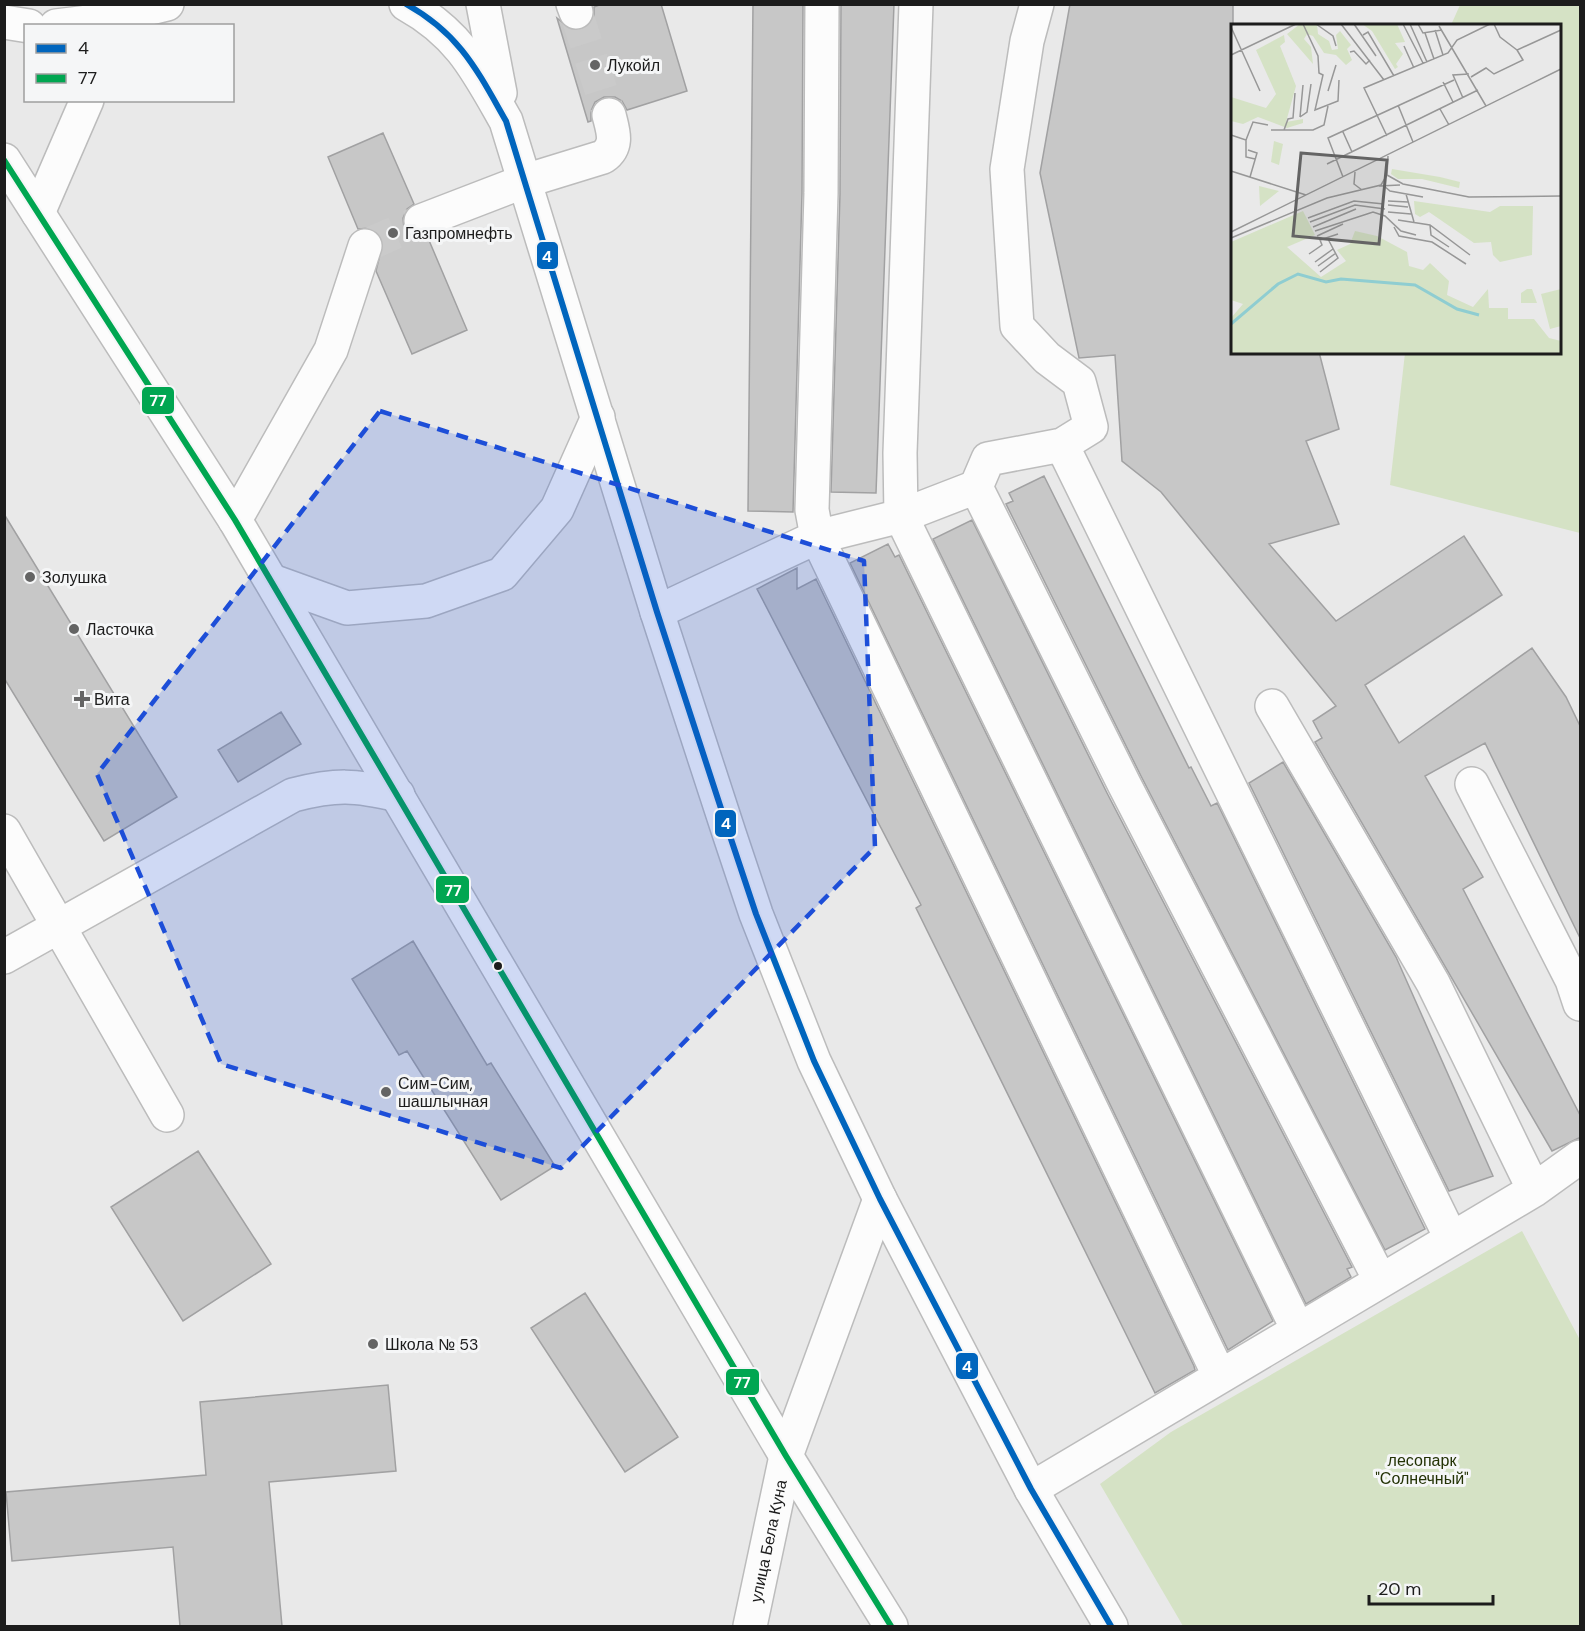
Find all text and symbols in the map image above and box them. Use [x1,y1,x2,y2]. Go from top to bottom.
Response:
legend [24,24,234,102]
inset map [1231,24,1561,354]
text: 4 [78,36,89,60]
place label: Лукойл [607,55,660,76]
marker: Лукойл [588,58,602,72]
text: 77 [78,66,97,90]
place label: Газпромнефть [405,223,513,244]
marker: Газпромнефть [386,226,400,240]
line badge: 4 [536,241,559,270]
text: 4 [542,246,552,267]
line badge: 77 [141,386,175,415]
text: 77 [149,390,167,411]
place label: Золушка [42,567,107,588]
marker: Золушка [23,570,37,584]
place label: Ласточка [86,619,154,640]
marker: Ласточка [67,622,81,636]
place label: Вита [94,689,130,710]
marker: Вита [75,692,89,706]
line badge: 4 [714,809,737,838]
text: 4 [721,813,731,834]
line badge: 77 [435,875,470,904]
text: 77 [444,880,462,901]
unlabelled marker [492,960,504,972]
place label: Сим-Сим, шашлычная [398,1073,488,1112]
marker: Сим-Сим, шашлычная [379,1085,393,1099]
place label: Школа № 53 [385,1334,479,1355]
marker: Школа № 53 [366,1337,380,1351]
line badge: 4 [955,1352,979,1380]
text: 4 [962,1356,972,1377]
line badge: 77 [725,1368,760,1396]
text: 77 [733,1372,751,1393]
park label: лесопарк "Солнечный" [1375,1450,1469,1489]
street label: улица Бела Куна [745,1478,792,1604]
scale bar [1369,1568,1494,1606]
text: 20 m [1378,1577,1421,1601]

